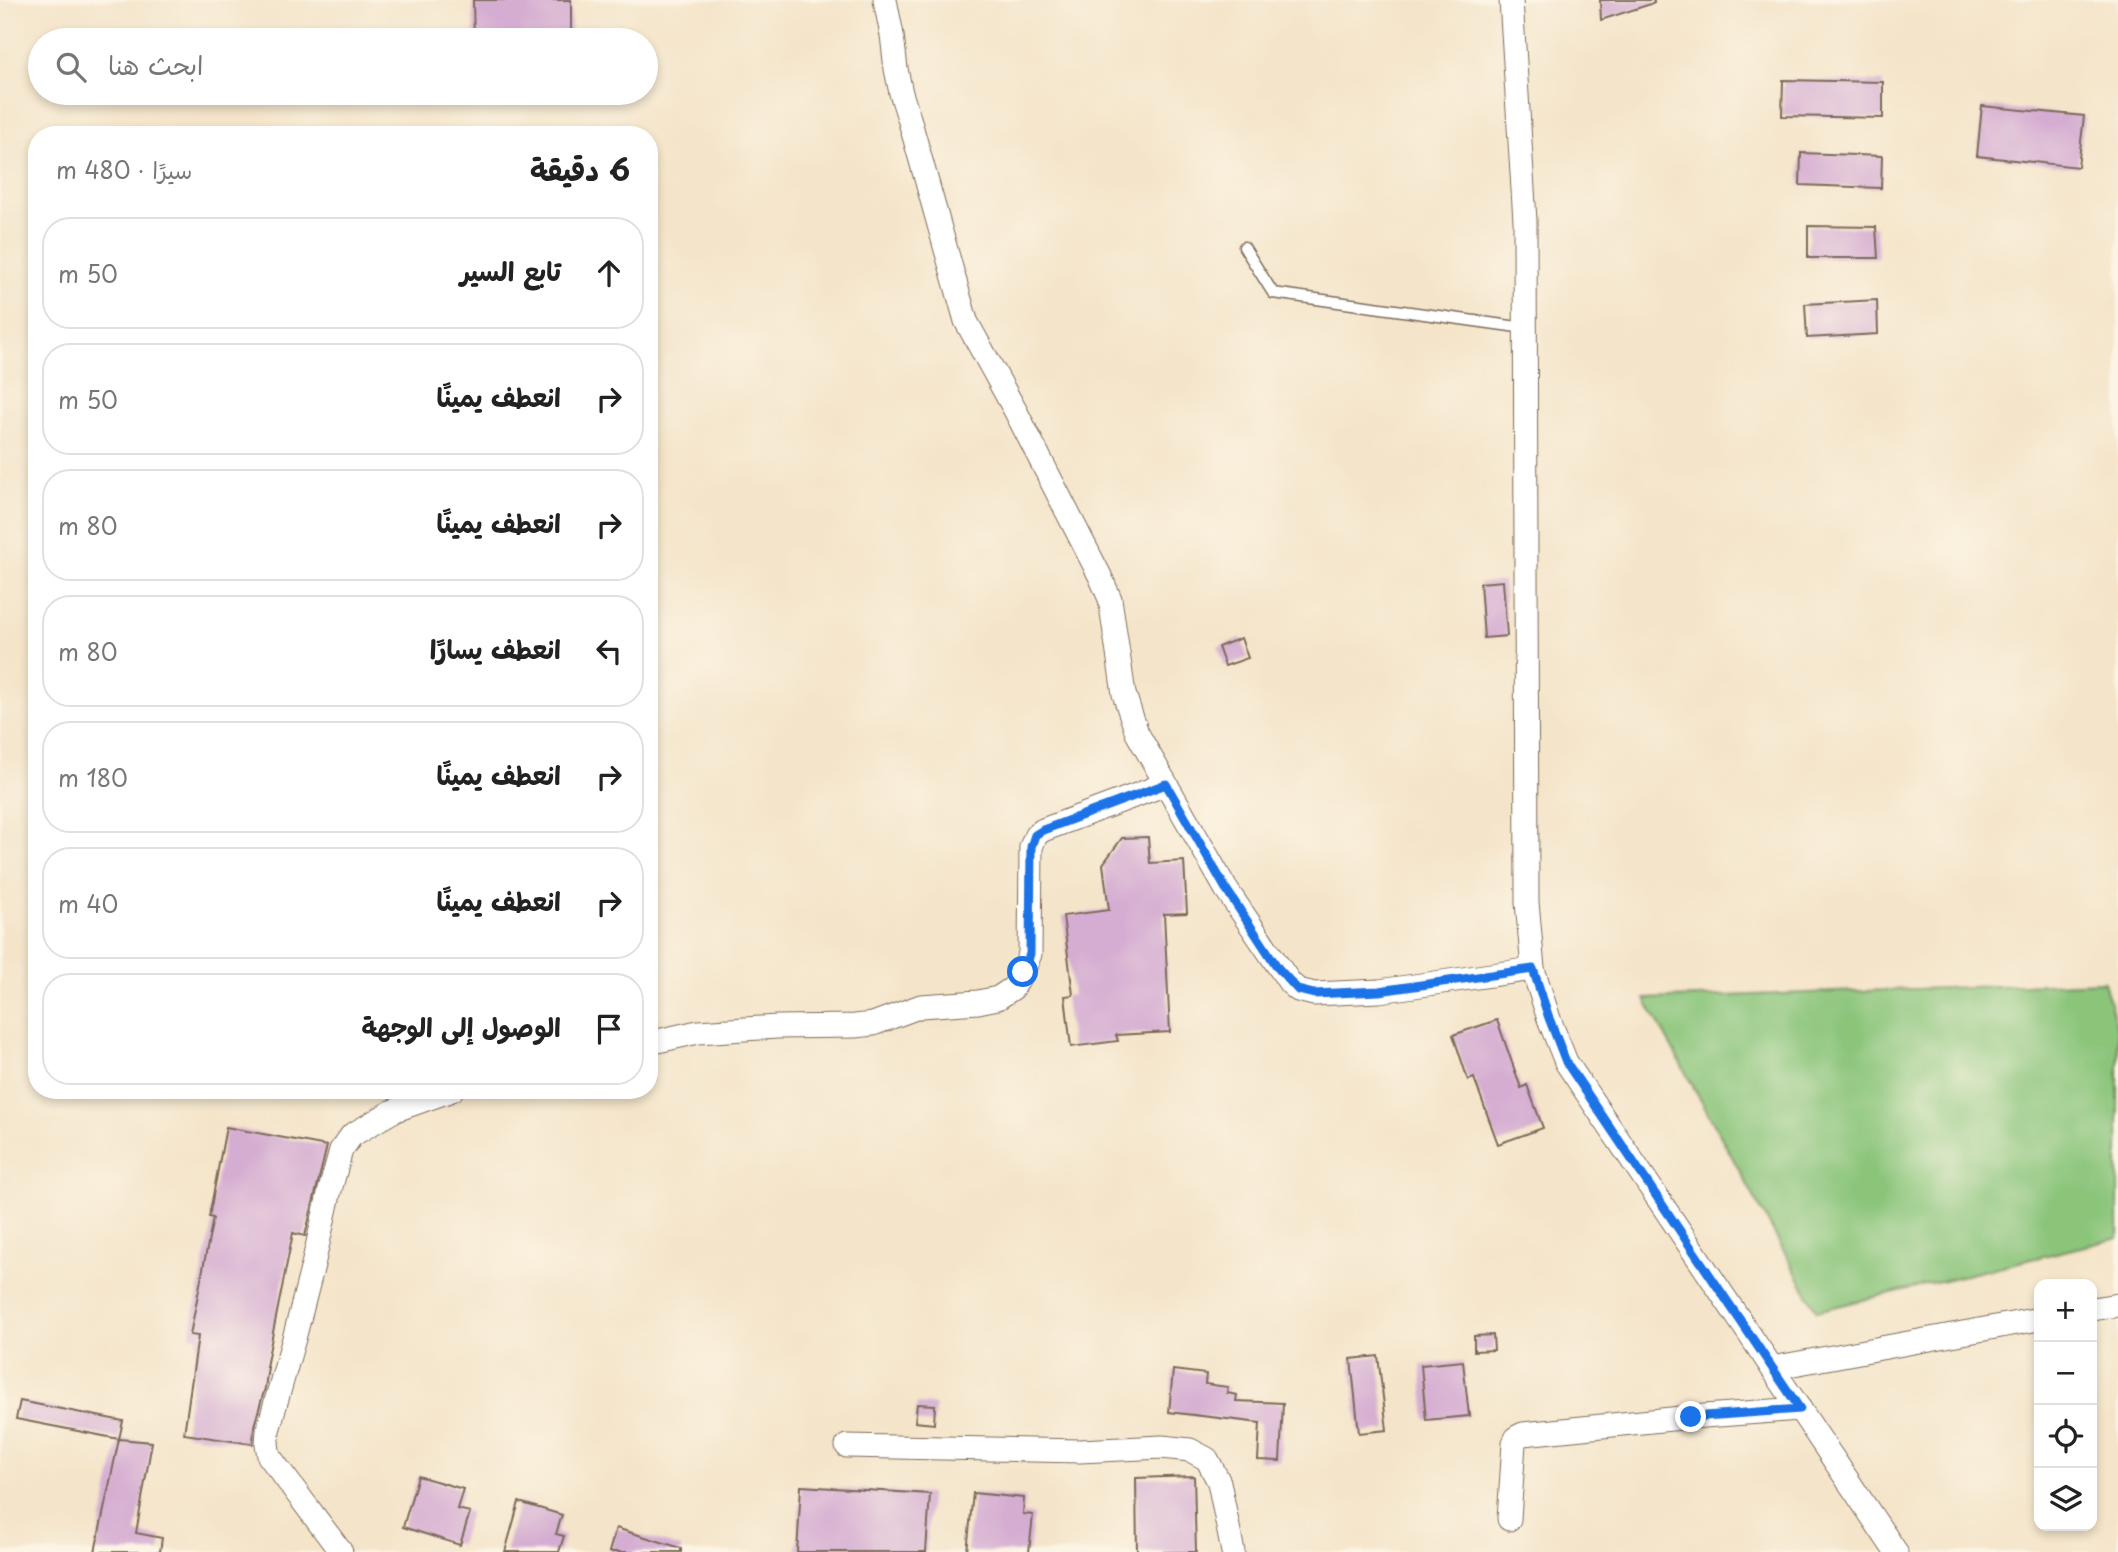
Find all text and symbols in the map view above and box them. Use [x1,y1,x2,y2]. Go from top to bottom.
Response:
search box [28,28,658,105]
text: ابحث هنا [108,45,203,84]
icon: search [52,48,90,86]
text: 6 دقيقة [530,146,630,191]
text: سيرًا · 480 m [56,152,192,187]
text: تابع السير [460,251,561,290]
icon: ahead [590,254,628,292]
text: 50 m [58,256,118,291]
text: انعطف يمينًا [437,377,561,416]
icon: right [590,380,628,418]
text: 50 m [58,382,118,417]
text: انعطف يمينًا [437,503,561,542]
icon: right [590,506,628,544]
text: 80 m [58,508,118,543]
text: انعطف يسارًا [430,629,561,668]
icon: left [590,632,628,670]
text: 80 m [58,634,118,669]
text: انعطف يمينًا [437,755,561,794]
icon: right [590,758,628,796]
text: 180 m [58,760,128,795]
text: انعطف يمينًا [437,881,561,920]
icon: right [590,884,628,922]
text: 40 m [58,886,118,921]
route start [1007,956,1038,987]
text: الوصول إلى الوجهة [362,1007,561,1046]
icon: arrive [590,1010,628,1048]
map controls [2034,1279,2097,1531]
button: + [2034,1279,2097,1342]
button: − [2034,1342,2097,1405]
route end [1675,1401,1706,1432]
button: locate [2034,1405,2097,1468]
button: layers [2034,1468,2097,1531]

